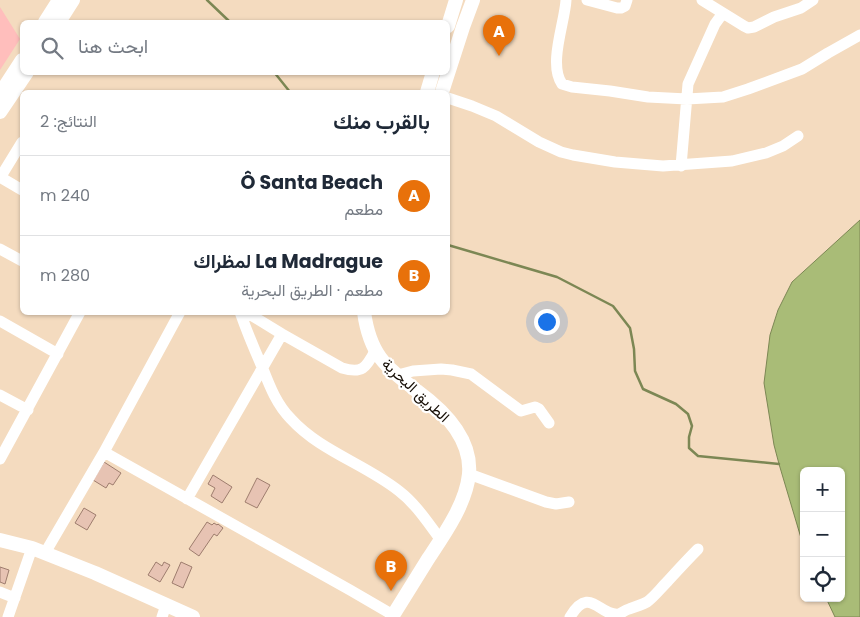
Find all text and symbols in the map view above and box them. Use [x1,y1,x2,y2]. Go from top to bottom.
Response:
pin: A [483,15,515,56]
search box [20,20,450,75]
text: ابحث هنا [78,33,148,60]
icon: search [38,34,66,62]
text: بالقرب منك [333,107,430,136]
text: النتائج: 2 [40,110,97,133]
text: Ô Santa Beach [241,169,383,196]
text: 240 m [40,184,90,207]
text: A [408,184,420,207]
text: مطعم [344,198,383,221]
text: La Madrague لمظراك [194,248,383,275]
text: 280 m [40,264,90,287]
text: B [409,264,419,287]
text: مطعم · الطريق البحرية [241,279,383,302]
your location [534,309,560,335]
street label: الطريق البحرية [378,353,454,427]
map controls [800,467,845,602]
button: + [800,467,845,512]
button: − [800,512,845,557]
pin: B [375,550,407,591]
button: locate [800,557,845,602]

